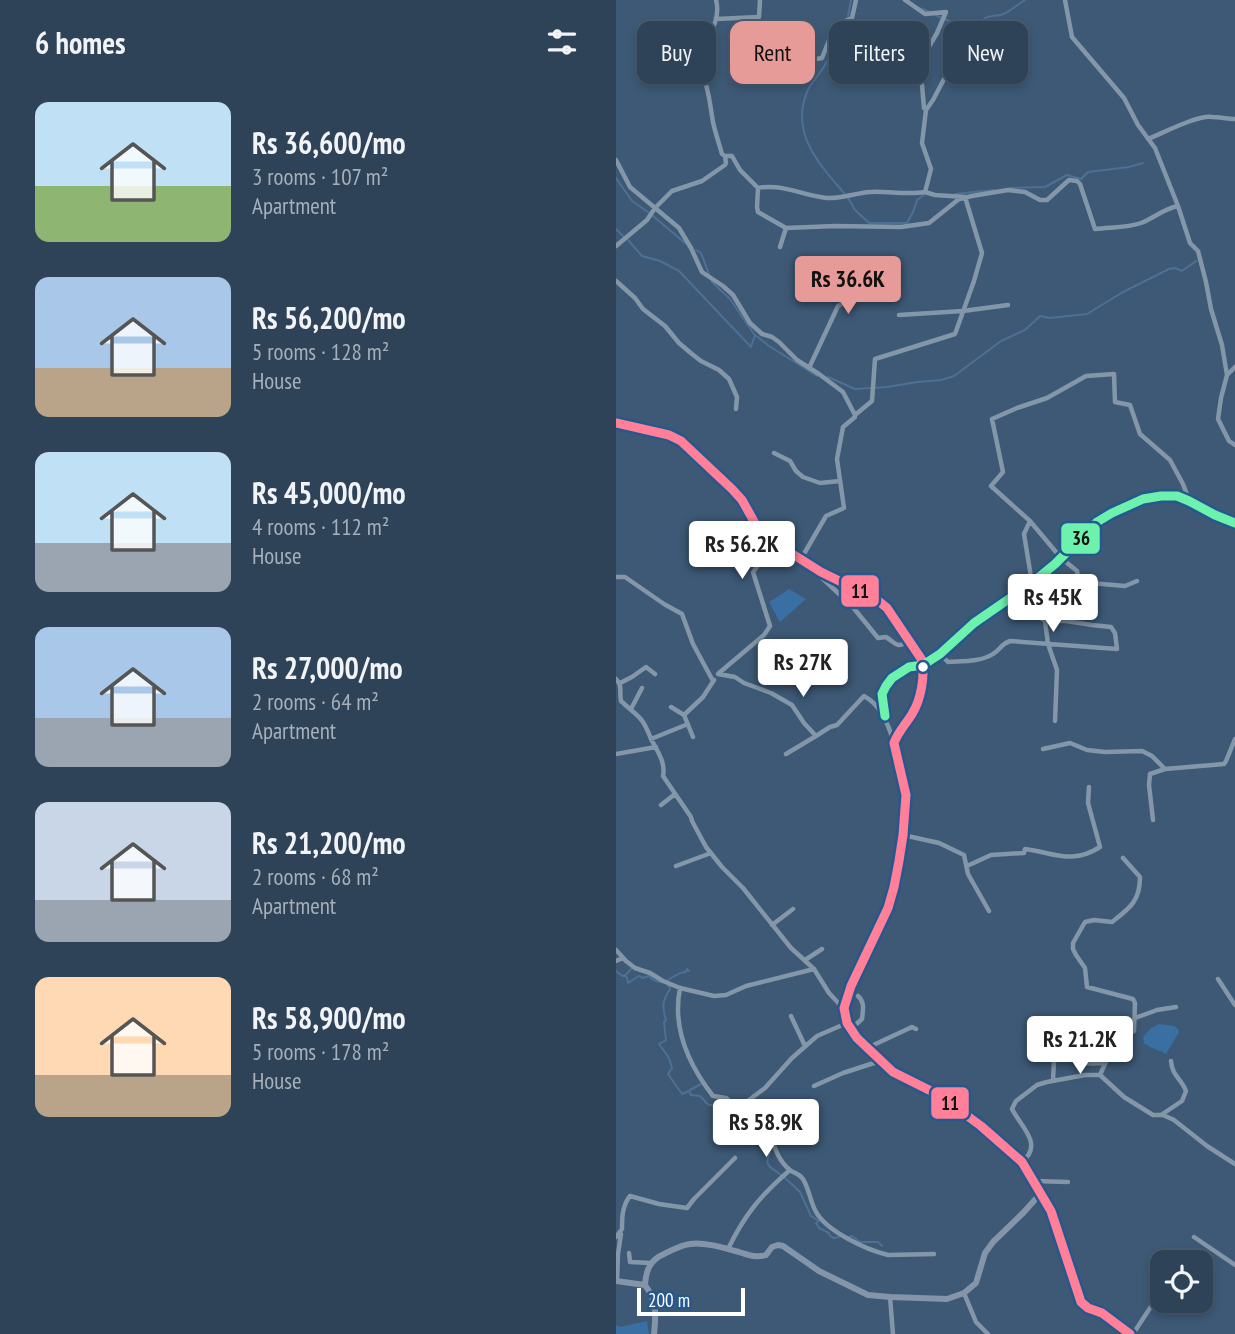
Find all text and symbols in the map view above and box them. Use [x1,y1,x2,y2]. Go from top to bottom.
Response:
chip: Buy [637,21,716,84]
chip: Rent [730,21,815,84]
chip: Filters [829,21,929,84]
chip: New [943,21,1028,84]
text: 6 homes [35,23,126,62]
icon: filters [543,23,581,61]
text: Rs 36,600/mo [252,123,406,162]
icon: home [91,130,175,214]
text: 3 rooms · 107 m² [252,162,388,191]
text: Apartment [252,191,336,220]
pin: Rs 36.6K [776,256,920,316]
text: Rs 36.6K [811,264,885,293]
text: Rs 56,200/mo [252,298,406,337]
icon: home [91,305,175,389]
text: 5 rooms · 128 m² [252,337,389,366]
text: House [252,366,302,395]
text: Rs 45,000/mo [252,473,406,512]
icon: home [91,480,175,564]
text: 4 rooms · 112 m² [252,512,389,541]
pin: Rs 56.2K [670,522,814,581]
line badge: 36 [1060,522,1101,555]
text: 36 [1072,526,1090,550]
text: Rs 56.2K [705,529,779,558]
text: House [252,541,302,570]
line badge: 11 [840,574,880,608]
pin: Rs 45K [996,574,1110,634]
text: 11 [851,579,869,603]
text: Rs 45K [1024,582,1082,611]
pin: Rs 27K [746,640,860,699]
text: Rs 27K [774,647,832,676]
text: Rs 27,000/mo [252,648,403,687]
icon: home [91,655,175,739]
unlabelled marker [916,660,930,674]
text: 2 rooms · 64 m² [252,687,379,716]
text: Apartment [252,716,336,745]
text: Rs 21,200/mo [252,823,406,862]
icon: home [91,830,175,914]
text: 2 rooms · 68 m² [252,862,379,891]
text: Apartment [252,891,336,920]
text: Rs 58,900/mo [252,998,406,1037]
icon: home [91,1005,175,1089]
pin: Rs 21.2K [1008,1016,1152,1076]
text: Rs 21.2K [1043,1024,1117,1053]
text: 5 rooms · 178 m² [252,1037,389,1066]
text: House [252,1066,302,1095]
line badge: 11 [930,1086,970,1120]
text: 11 [941,1091,959,1115]
pin: Rs 58.9K [694,1100,838,1159]
text: Rs 58.9K [729,1107,803,1136]
map controls [1150,1250,1213,1313]
button: locate [1150,1250,1213,1313]
scale bar [637,1285,746,1317]
text: 200 m [648,1288,690,1312]

